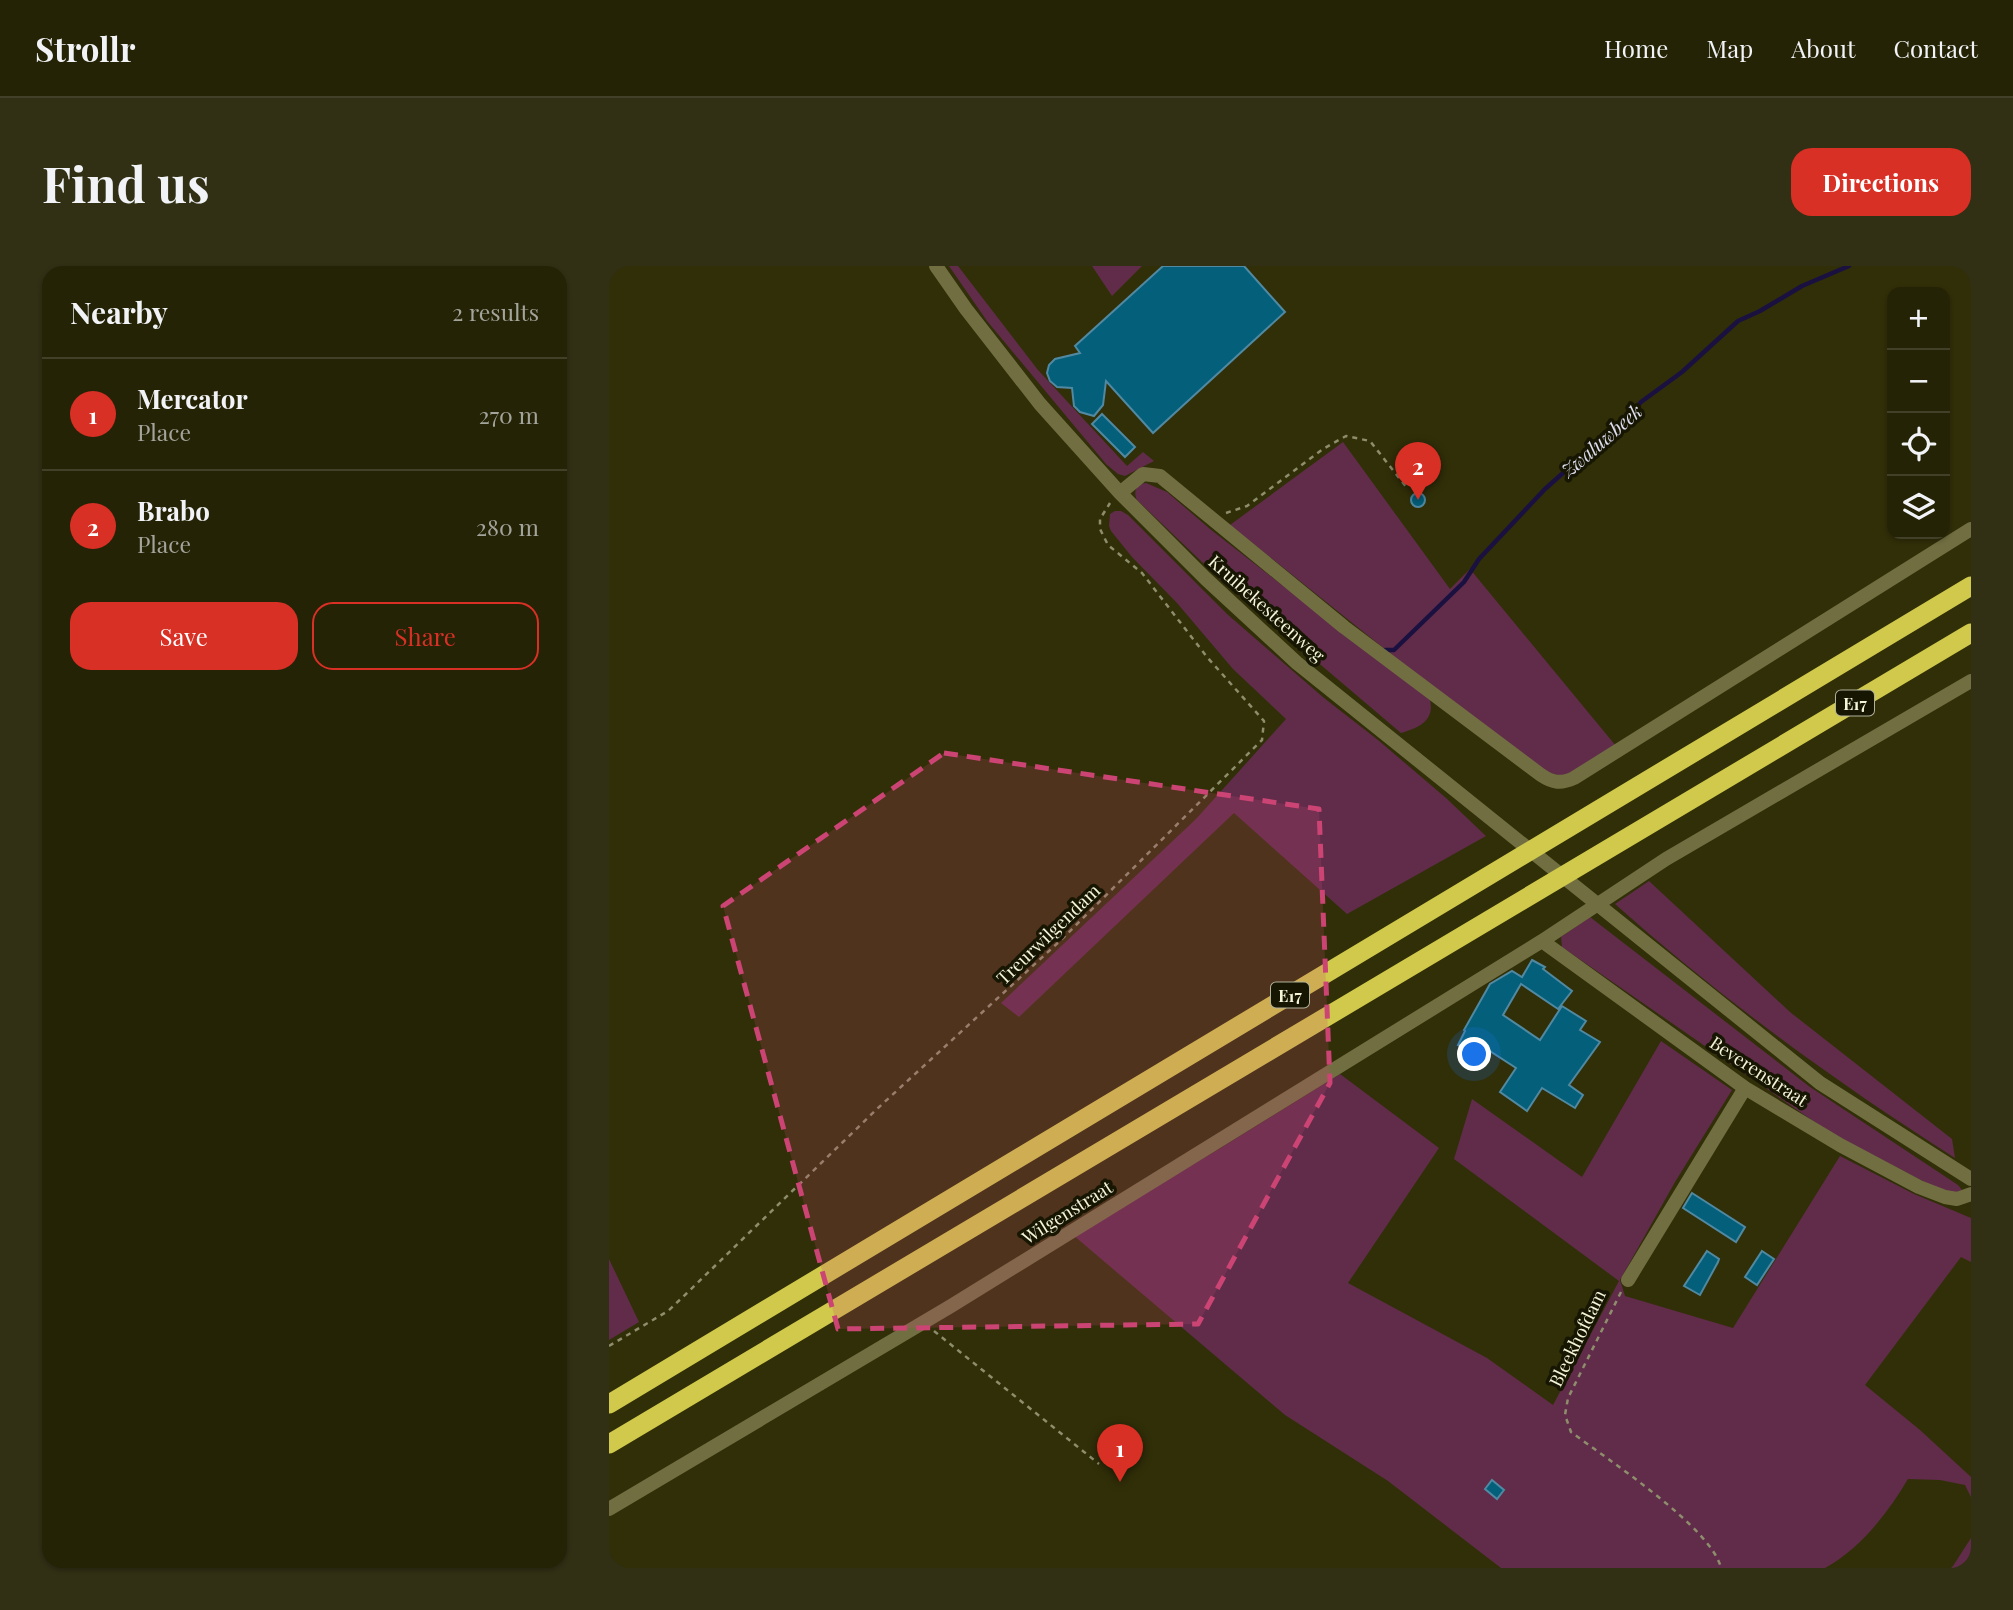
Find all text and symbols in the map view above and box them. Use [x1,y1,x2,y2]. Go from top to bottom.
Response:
text: Strollr [35,26,135,70]
text: Home [1604,32,1668,64]
text: Map [1706,32,1753,64]
text: About [1791,32,1855,64]
text: Contact [1893,32,1978,64]
button: Directions [1791,148,1971,216]
text: Find us [42,150,210,215]
map controls [1887,287,1950,539]
button: + [1887,287,1950,350]
text: Nearby [70,292,168,332]
text: 2 results [452,296,539,327]
button: − [1887,350,1950,413]
text: Mercator [137,381,248,416]
water label: Zwaluwbeek [1554,397,1647,483]
text: 1 [89,399,97,430]
text: 270 m [479,399,539,430]
button: locate [1887,413,1950,476]
text: Place [137,416,191,447]
pin: 2 [1395,442,1441,500]
button: layers [1887,476,1950,539]
text: Brabo [137,493,210,528]
text: 2 [87,511,99,542]
text: 280 m [476,511,539,542]
text: Place [137,528,191,559]
street label: Kruibekesteenweg [1204,549,1331,667]
button: Save [70,602,298,670]
button: Share [312,602,539,670]
road number: E17 [1836,690,1874,716]
street label: Treurwilgendam [991,878,1105,990]
road number: E17 [1271,982,1309,1008]
street label: Beverenstraat [1705,1030,1813,1112]
your location [1457,1037,1491,1071]
street label: Wilgenstraat [1016,1174,1117,1250]
street label: Bleekhofdam [1543,1285,1611,1391]
pin: 1 [1097,1424,1143,1482]

